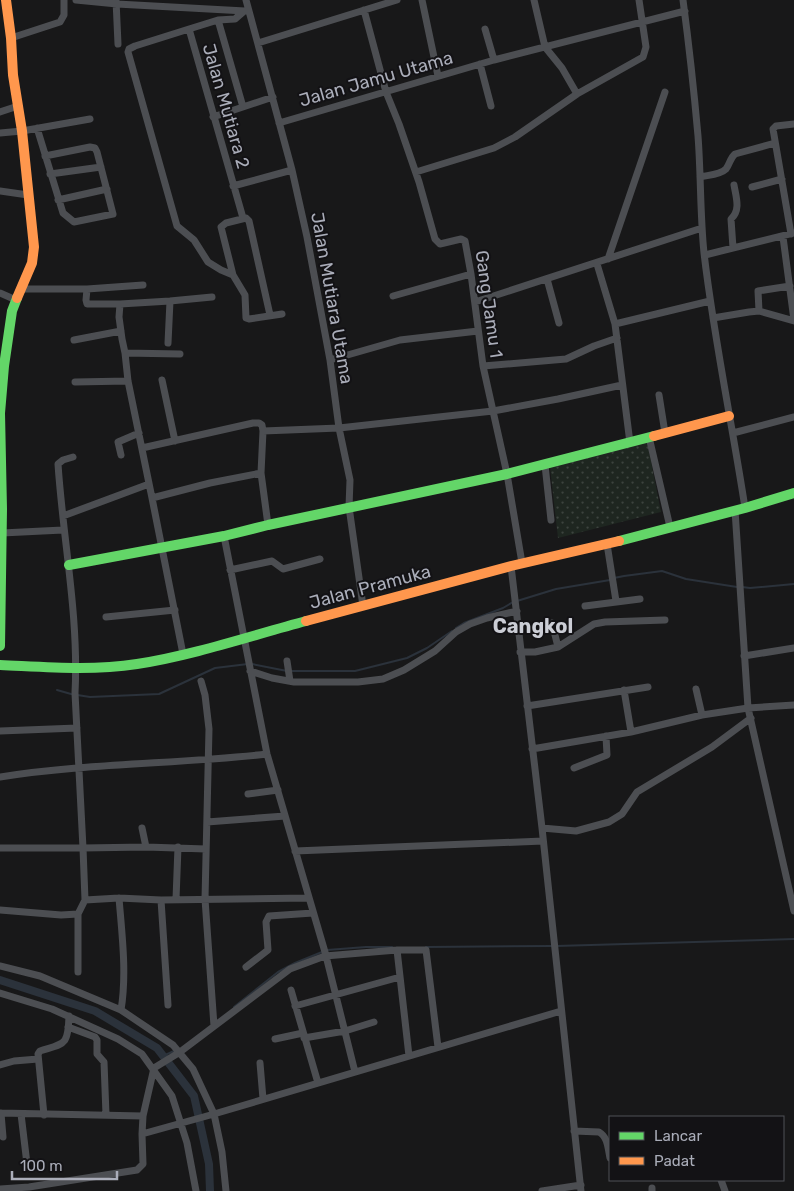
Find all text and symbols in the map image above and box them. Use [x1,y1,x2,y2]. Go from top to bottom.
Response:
street label: Jalan Mutiara 2 [198,41,254,171]
street label: Jalan Jamu Utama [297,47,455,111]
street label: Jalan Mutiara Utama [306,210,358,386]
street label: Gang Jamu 1 [471,249,507,359]
street label: Jalan Pramuka [307,560,433,614]
district label: Cangkol [493,614,573,638]
legend [609,1116,784,1181]
text: Lancar [654,1127,702,1145]
scale bar [12,1148,118,1180]
text: Padat [654,1152,695,1170]
text: 100 m [20,1157,62,1175]

